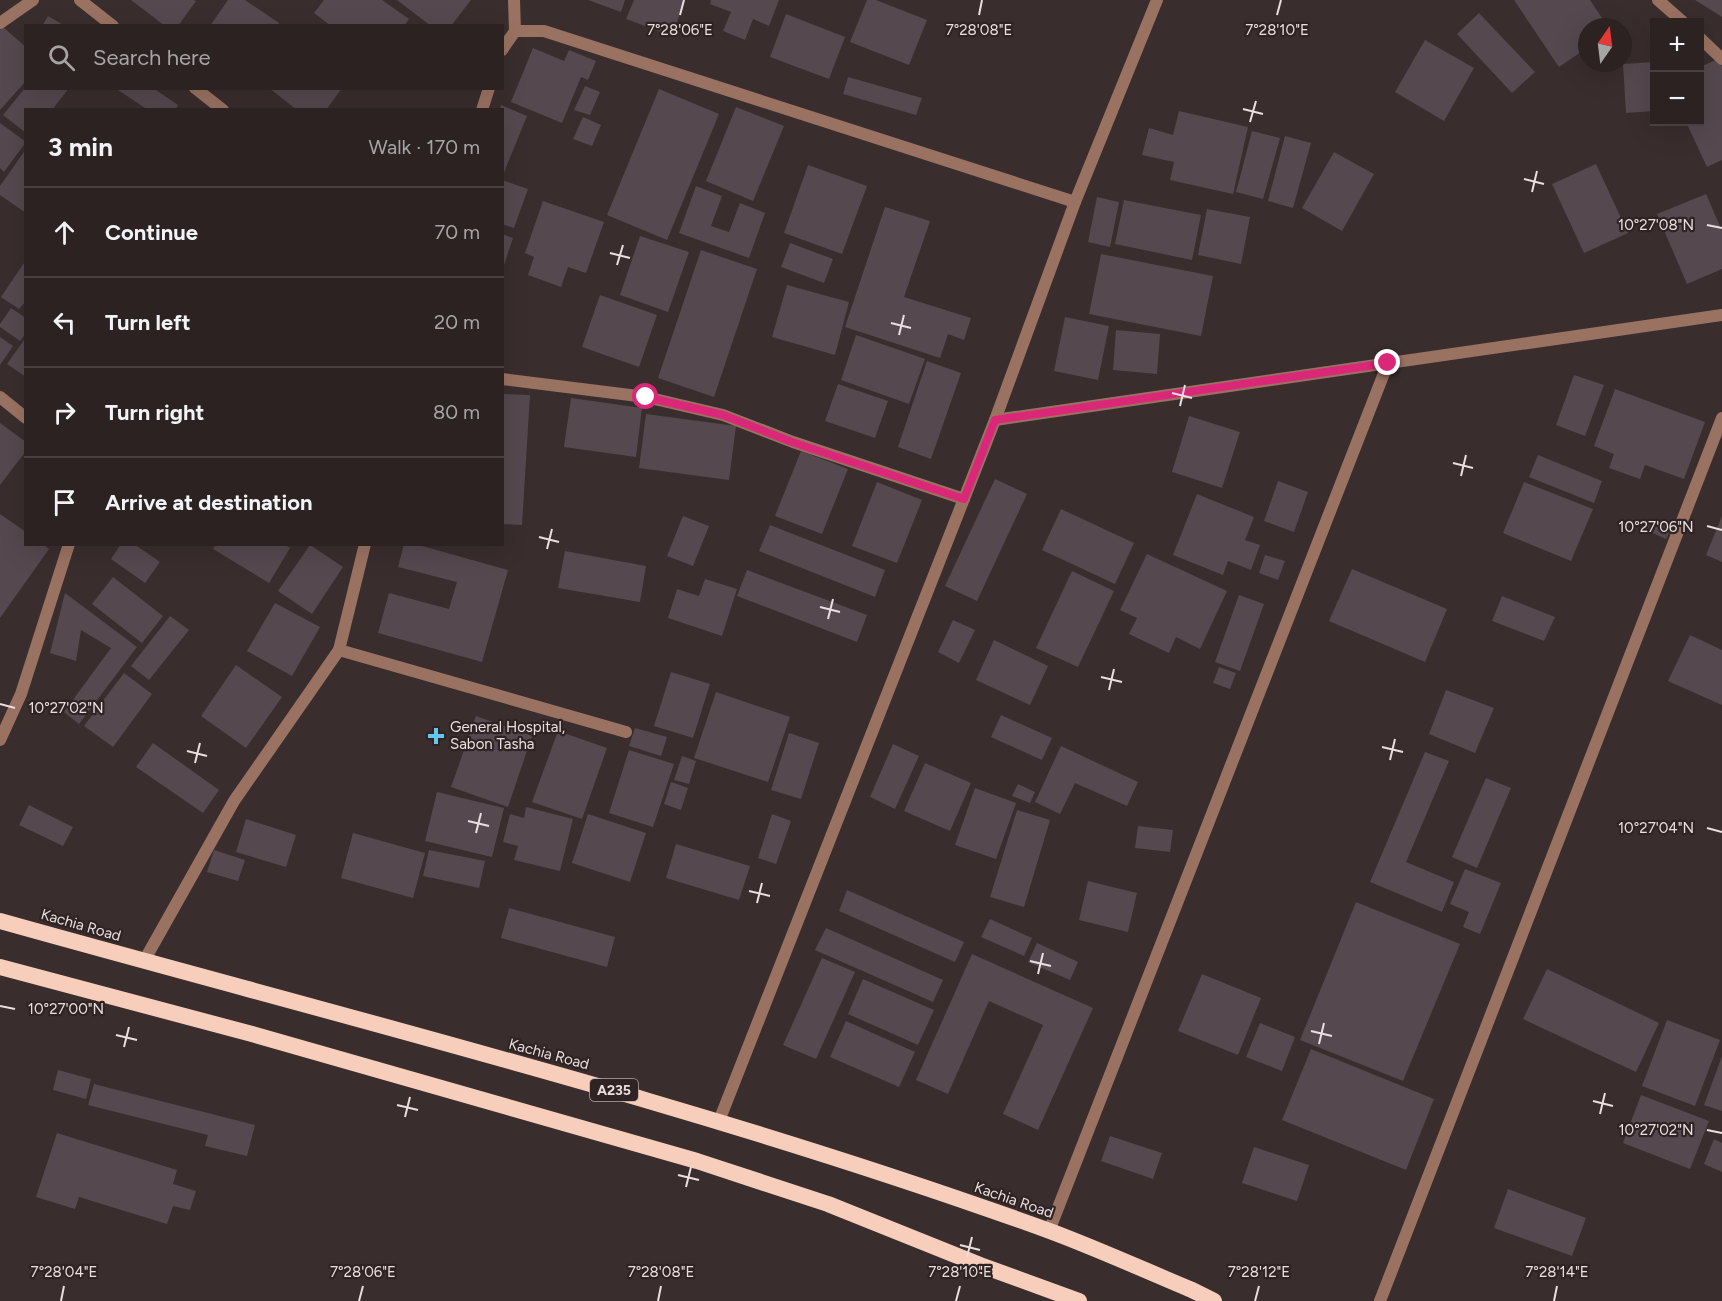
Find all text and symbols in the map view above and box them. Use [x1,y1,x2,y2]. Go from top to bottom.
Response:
north arrow [1578,18,1632,72]
map controls [1650,18,1704,126]
button: + [1650,18,1704,72]
text: 7°28'06"E [647,21,713,39]
text: 7°28'08"E [946,21,1012,39]
text: 7°28'10"E [1245,21,1309,39]
search box [24,24,504,90]
icon: search [45,41,78,74]
text: Search here [93,44,211,71]
button: − [1650,72,1704,126]
text: 3 min [48,131,113,163]
text: Walk · 170 m [369,135,480,159]
icon: ahead [48,216,81,249]
text: 10°27'08"N [1618,216,1694,234]
text: Continue [105,219,198,246]
text: 70 m [434,220,480,244]
icon: left [48,306,81,339]
text: Turn left [105,309,191,336]
text: 20 m [434,310,480,334]
route end [1374,349,1400,375]
route start [632,383,658,409]
icon: right [48,396,81,429]
text: Turn right [105,399,204,426]
text: 80 m [433,400,480,424]
icon: arrive [48,486,81,519]
text: Arrive at destination [105,489,313,516]
text: 10°27'06"N [1618,518,1694,536]
text: 10°27'02"N [28,699,104,717]
place label: General Hospital, Sabon Tasha [450,718,565,753]
marker: General Hospital, Sabon Tasha [427,727,445,745]
text: 10°27'04"N [1618,819,1694,837]
street label: Kachia Road [39,905,123,945]
text: 10°27'00"N [28,1000,104,1018]
street label: Kachia Road [507,1035,591,1073]
road number: A235 [590,1079,638,1101]
text: 10°27'02"N [1618,1121,1694,1139]
street label: Kachia Road [972,1178,1056,1222]
text: 7°28'04"E [31,1263,97,1281]
text: 7°28'06"E [330,1263,396,1281]
text: 7°28'08"E [628,1263,694,1281]
text: 7°28'10"E [928,1263,992,1281]
text: 7°28'12"E [1228,1263,1290,1281]
text: 7°28'14"E [1525,1263,1589,1281]

